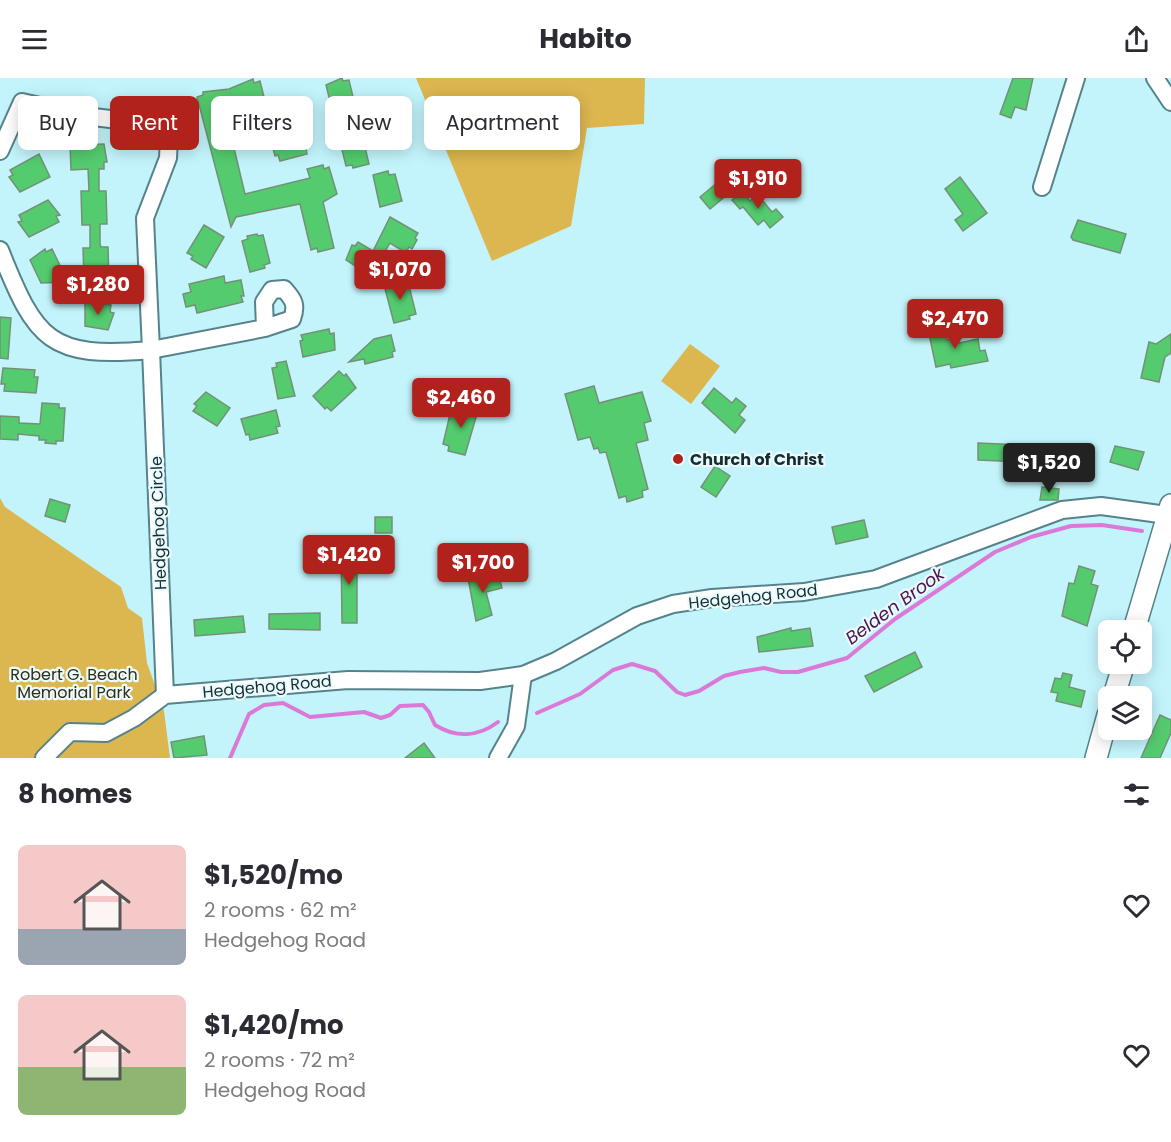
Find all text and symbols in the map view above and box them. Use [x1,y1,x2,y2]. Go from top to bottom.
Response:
text: Habito [539,20,632,57]
icon: menu [18,23,51,56]
icon: share [1120,23,1153,56]
chip: Buy [18,96,98,150]
chip: Rent [110,96,199,150]
chip: Filters [211,96,313,150]
chip: New [325,96,412,150]
chip: Apartment [424,96,580,150]
pin: $1,910 [709,159,807,210]
text: $1,910 [728,164,788,192]
pin: $1,070 [351,250,449,301]
text: $1,070 [368,255,432,283]
pin: $1,280 [49,265,147,316]
text: $1,280 [66,270,130,298]
pin: $2,470 [906,299,1004,350]
text: $2,470 [921,304,989,332]
pin: $2,460 [412,378,510,429]
text: $2,460 [426,383,496,411]
pin: $1,520 [1000,443,1098,494]
place label: Church of Christ [690,448,824,471]
text: $1,520 [1017,448,1081,476]
marker: Church of Christ [671,452,685,466]
street label: Hedgehog Circle [145,456,172,590]
pin: $1,420 [300,535,398,586]
text: $1,420 [317,540,381,568]
pin: $1,700 [434,543,532,594]
text: $1,700 [451,548,515,576]
water label: Belden Brook [840,561,950,650]
street label: Hedgehog Road [687,578,819,615]
map controls [1098,620,1152,740]
button: locate [1098,620,1152,674]
park label: Robert G. Beach Memorial Park [10,663,138,704]
street label: Hedgehog Road [201,669,333,704]
button: layers [1098,686,1152,740]
text: 8 homes [18,776,133,812]
icon: filters [1120,778,1153,811]
text: $1,520/mo [204,857,343,893]
icon: home [66,869,138,941]
icon: heart [1120,889,1153,922]
text: 2 rooms · 62 m² [204,896,357,924]
text: Hedgehog Road [204,926,366,954]
text: $1,420/mo [204,1007,344,1043]
icon: home [66,1019,138,1091]
icon: heart [1120,1039,1153,1072]
text: 2 rooms · 72 m² [204,1046,355,1074]
text: Hedgehog Road [204,1076,366,1104]

